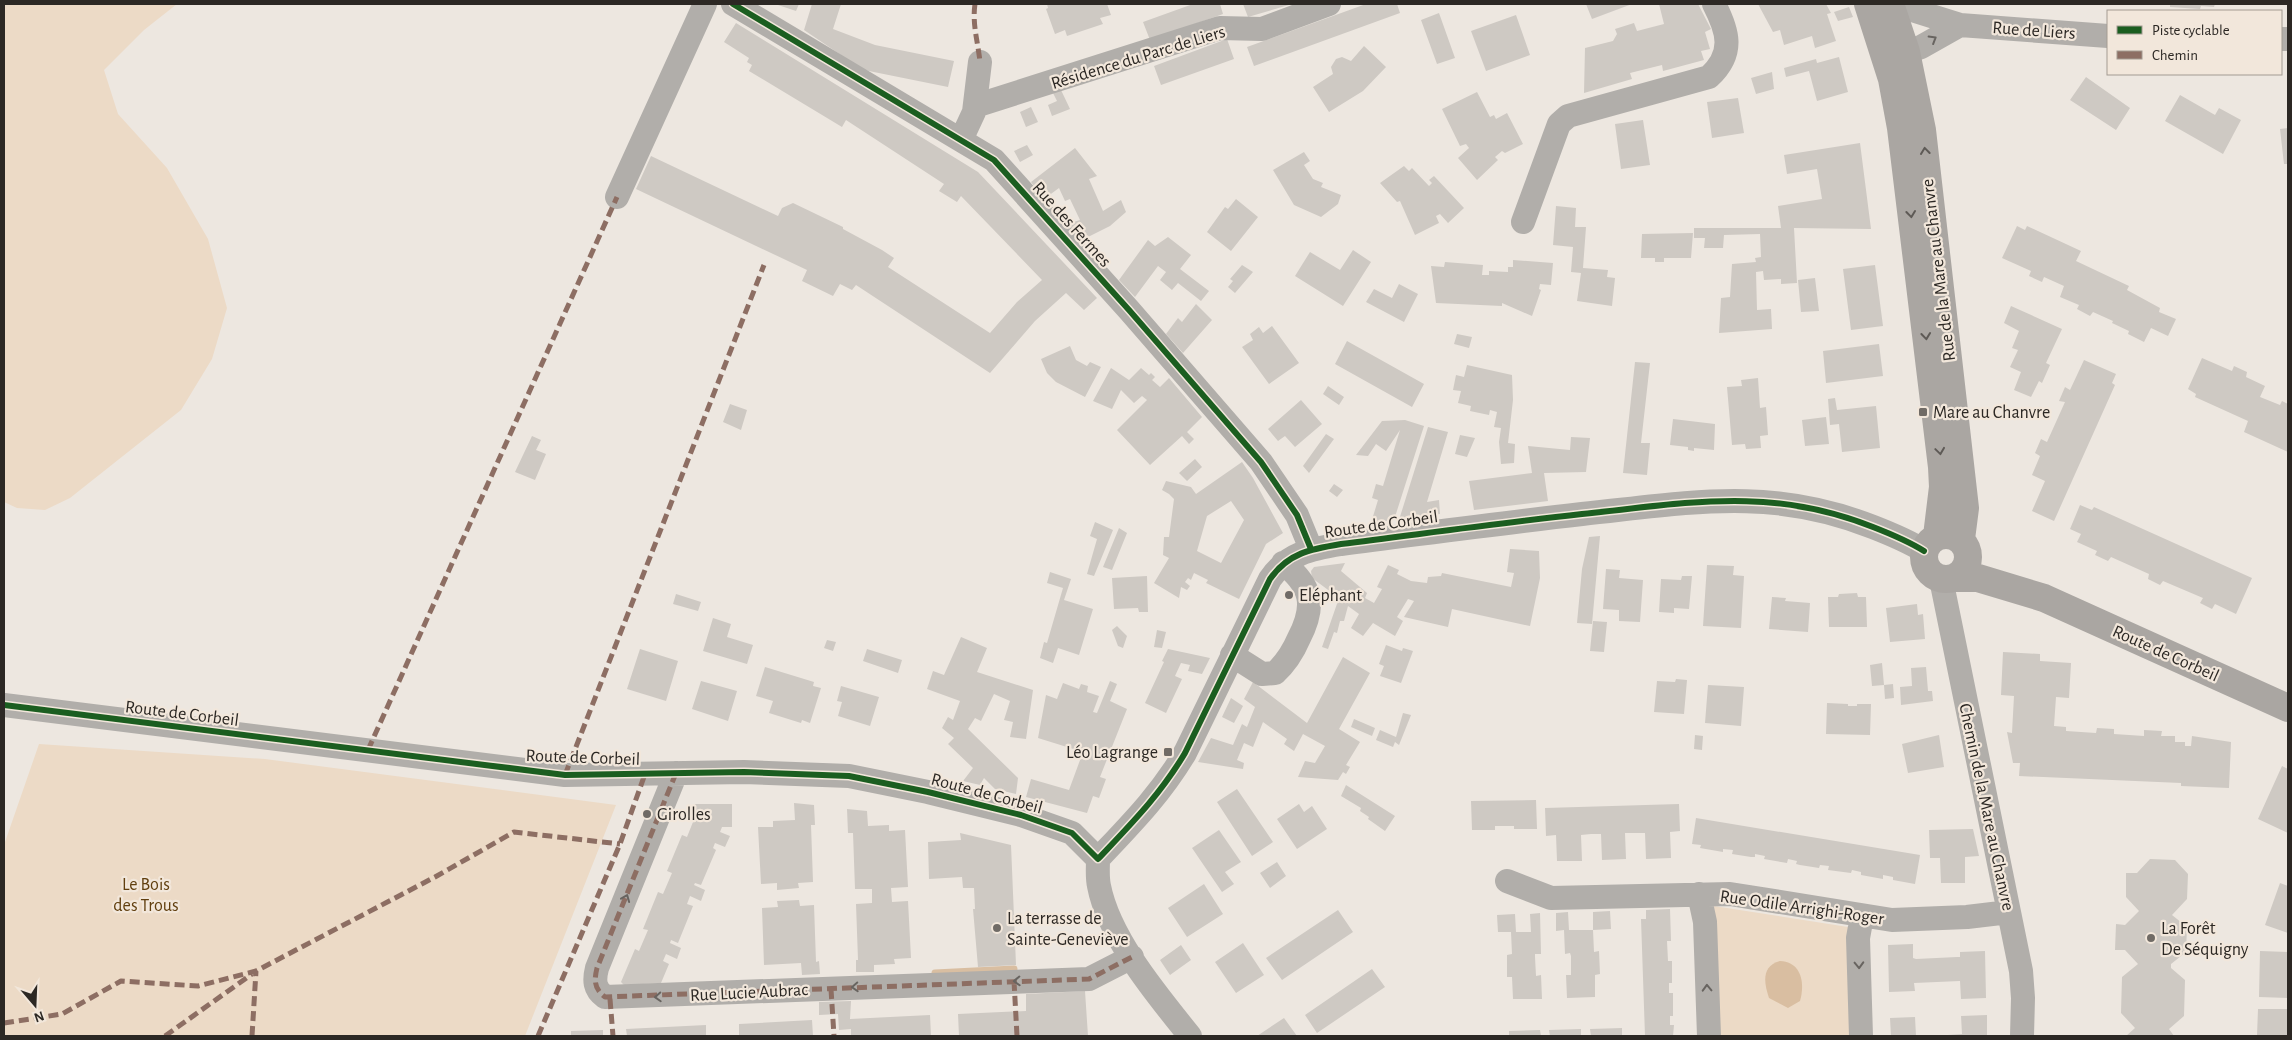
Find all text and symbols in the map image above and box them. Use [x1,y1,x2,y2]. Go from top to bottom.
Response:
legend [2107,10,2282,75]
street label: Rue de Liers [1992,19,2076,43]
street label: Résidence du Parc de Liers [1049,23,1228,93]
text: Piste cyclable [2152,23,2230,38]
one-way arrow [1928,36,1937,46]
text: Chemin [2152,48,2198,63]
one-way arrow [1920,147,1930,156]
street label: Rue de la Mare au Chanvre [1919,178,1959,362]
street label: Rue des Fermes [1028,179,1114,271]
one-way arrow [1905,210,1916,218]
one-way arrow [1920,333,1931,341]
place label: Mare au Chanvre [1933,404,2050,422]
marker: Mare au Chanvre [1917,406,1929,418]
one-way arrow [1934,447,1945,455]
street label: Route de Corbeil [1323,508,1439,542]
place label: Eléphant [1299,587,1362,605]
marker: Eléphant [1283,589,1295,601]
street label: Route de Corbeil [2110,622,2222,685]
street label: Route de Corbeil [124,698,240,730]
street label: Chemin de la Mare au Chanvre [1955,702,2017,913]
place label: Léo Lagrange [1066,744,1158,762]
marker: Léo Lagrange [1162,746,1174,758]
street label: Route de Corbeil [525,747,641,769]
street label: Route de Corbeil [929,770,1044,817]
place label: Girolles [657,806,711,824]
marker: Girolles [641,808,653,820]
park label: Le Bois des Trous [113,876,179,915]
street label: Rue Odile Arrighi-Roger [1719,888,1885,928]
one-way arrow [621,894,631,902]
place label: La terrasse de Sainte-Geneviève [1007,910,1129,949]
place label: La Forêt De Séquigny [2161,920,2249,959]
marker: La terrasse de Sainte-Geneviève [991,922,1003,934]
marker: La Forêt De Séquigny [2145,932,2157,944]
one-way arrow [1854,961,1864,969]
one-way arrow [1013,976,1020,986]
north arrow [10,980,60,1030]
street label: Rue Lucie Aubrac [689,981,809,1005]
one-way arrow [851,982,859,993]
one-way arrow [1702,983,1713,991]
one-way arrow [653,991,661,1002]
text: N [32,1008,46,1025]

